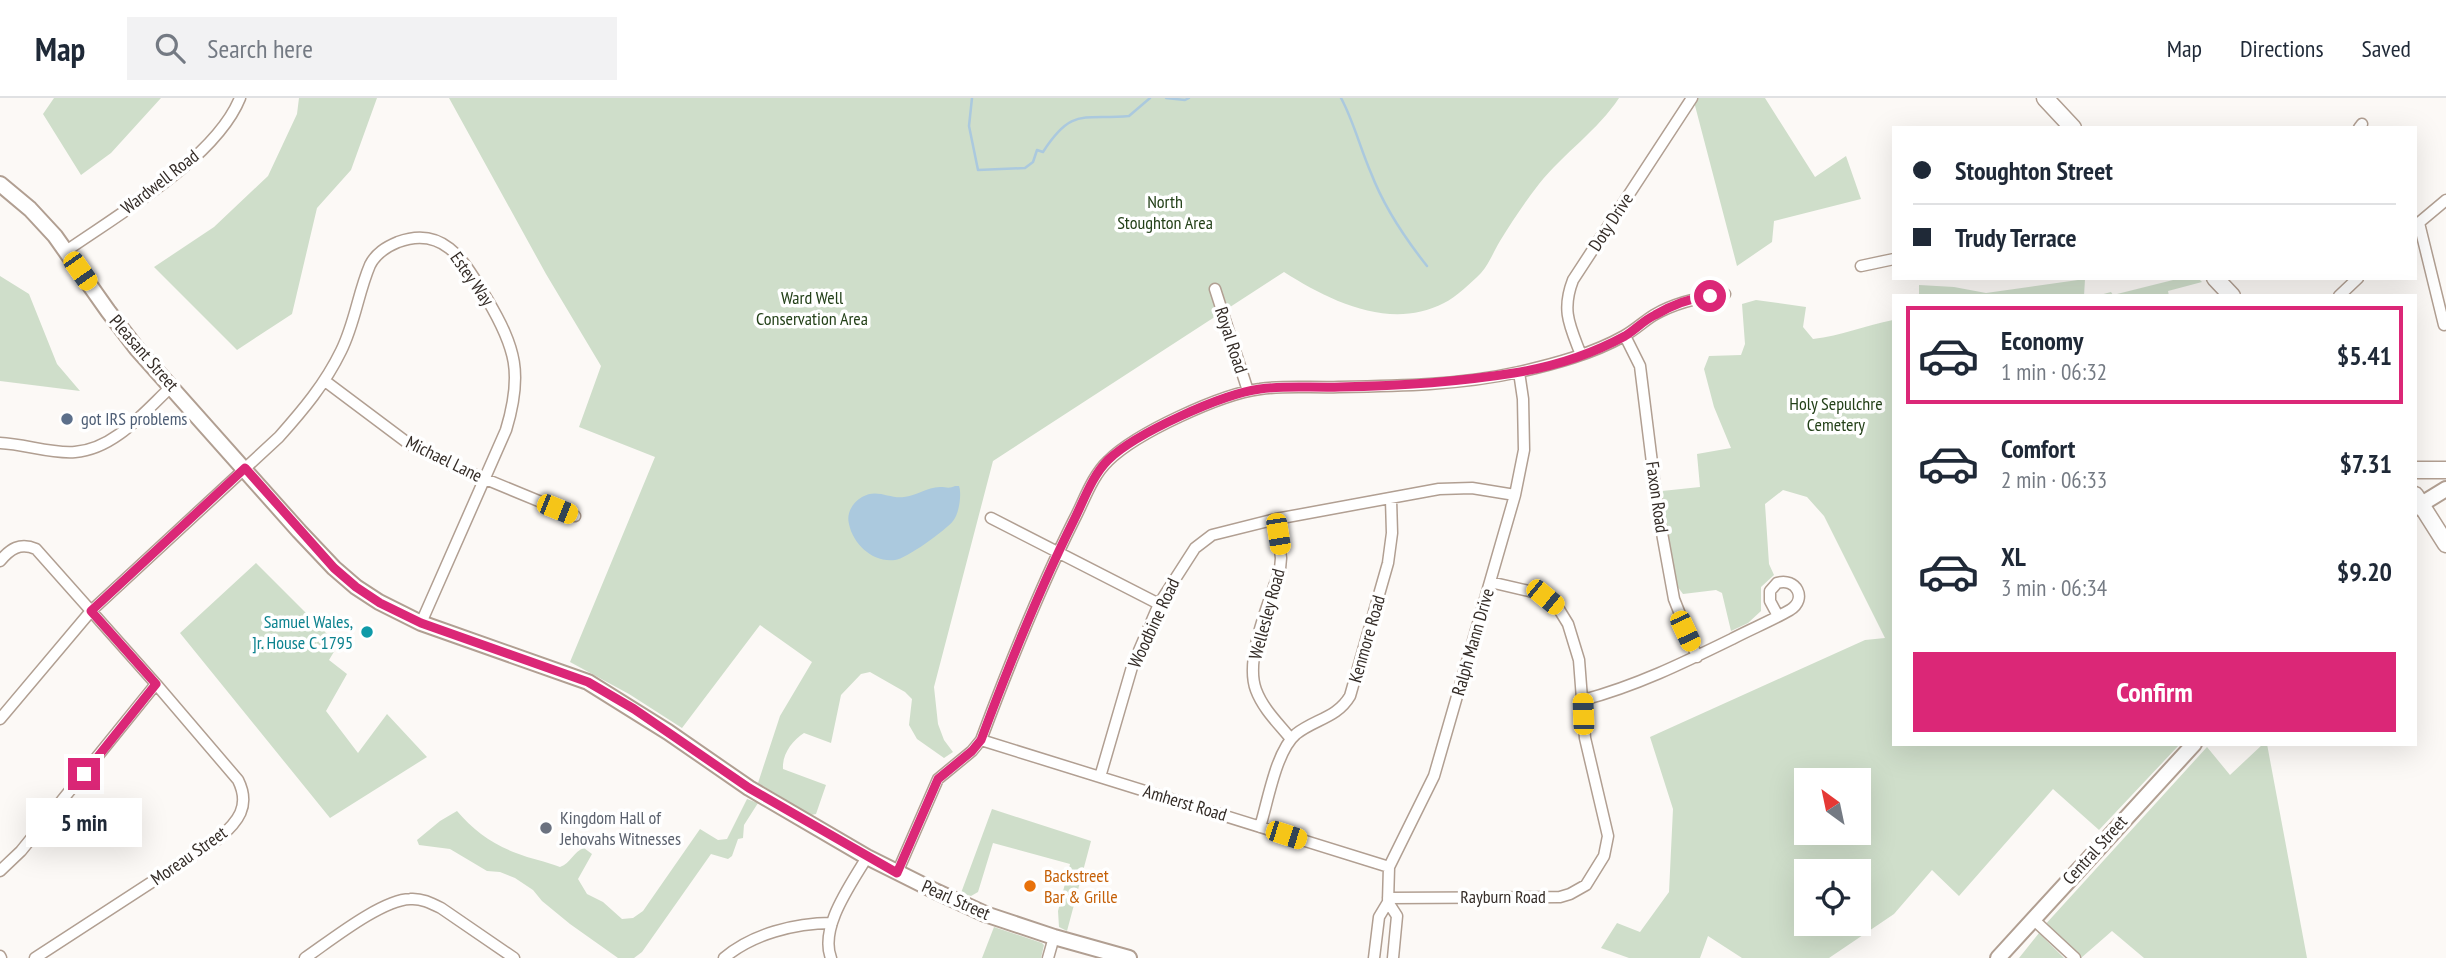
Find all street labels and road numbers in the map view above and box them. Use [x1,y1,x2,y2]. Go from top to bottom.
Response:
street label: Wardwell Road [116,144,203,219]
street label: Doty Drive [1583,188,1638,255]
street label: Estey Way [446,247,499,310]
street label: Royal Road [1210,304,1253,376]
street label: Pleasant Street [105,310,184,396]
street label: Michael Lane [402,430,486,487]
street label: Faxon Road [1641,460,1674,534]
street label: Wellesley Road [1243,566,1290,662]
street label: Woodbine Road [1123,574,1184,671]
street label: Ralph Mann Drive [1446,586,1499,698]
street label: Kenmore Road [1343,592,1390,685]
street label: Amherst Road [1141,779,1230,826]
street label: Central Street [2057,810,2132,889]
street label: Moreau Street [146,821,231,890]
street label: Pearl Street [918,874,994,925]
street label: Rayburn Road [1460,885,1546,908]

